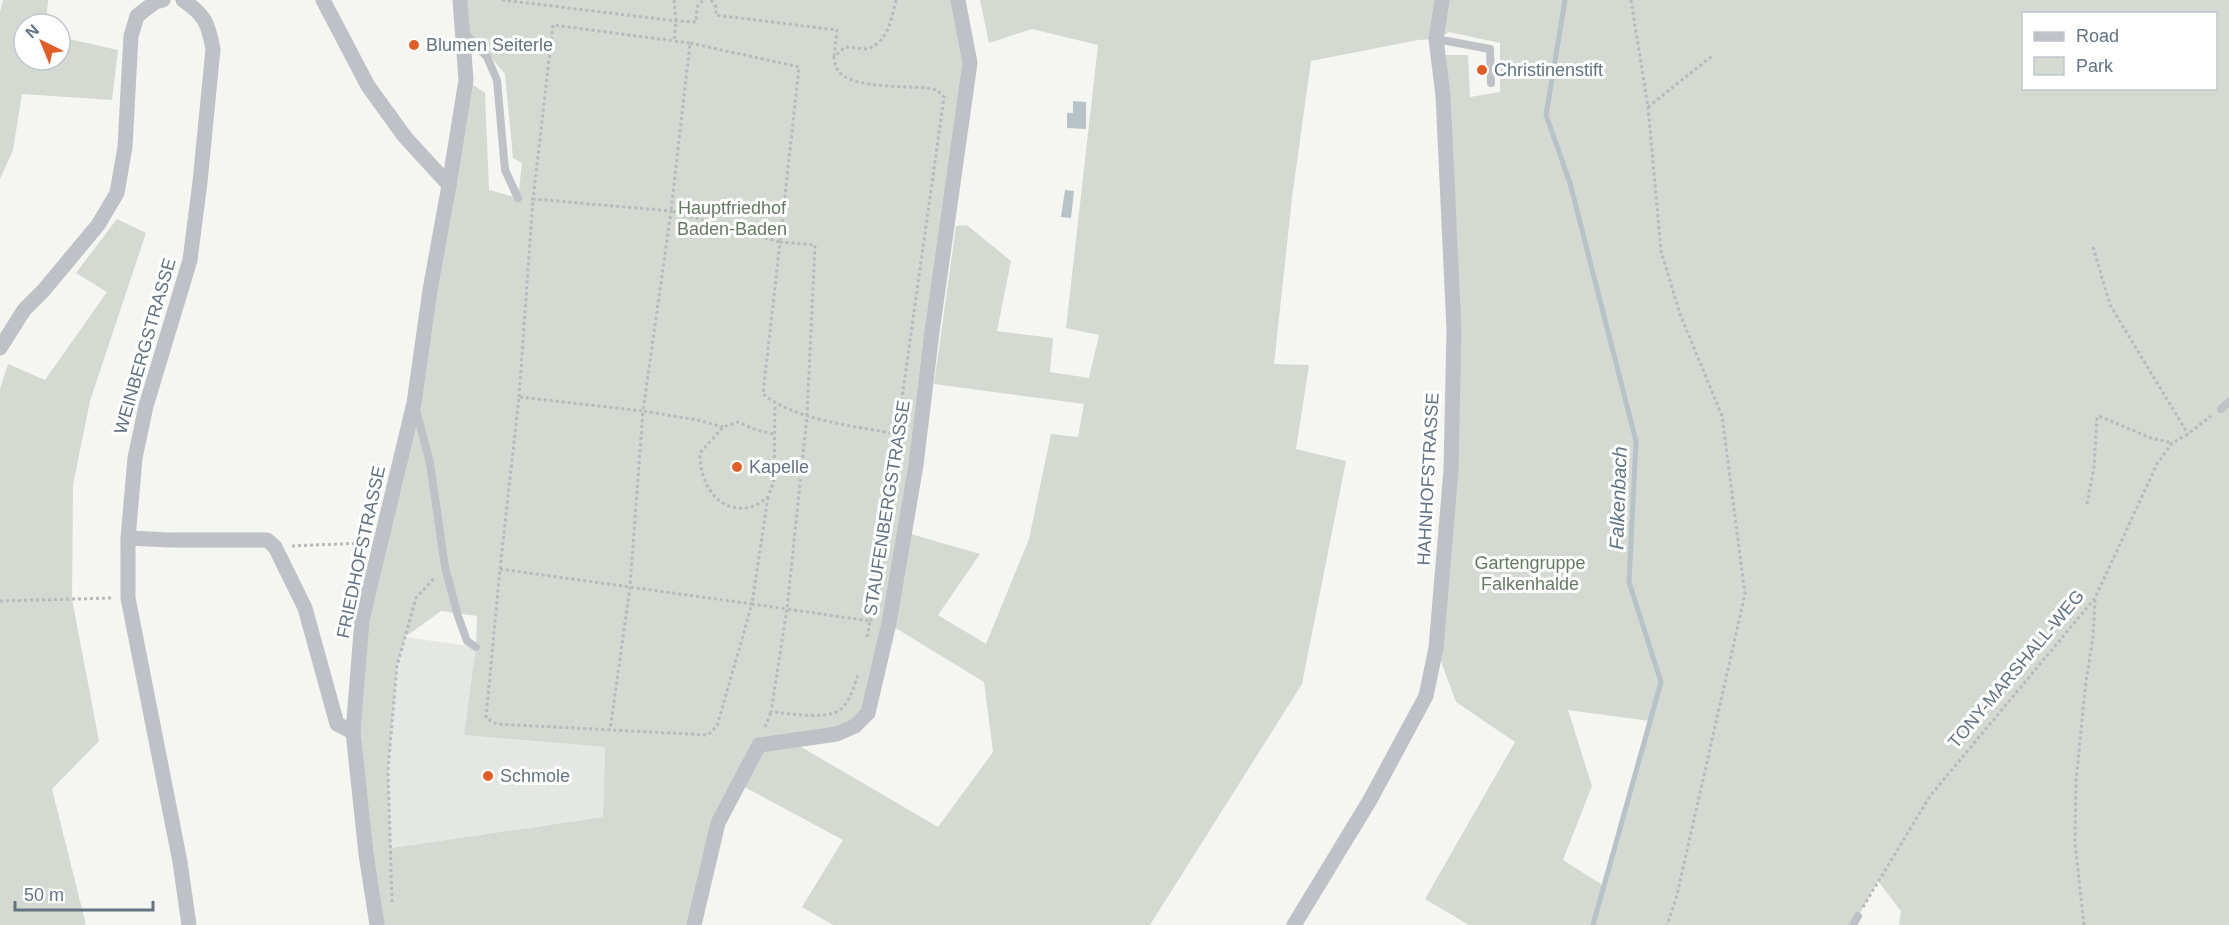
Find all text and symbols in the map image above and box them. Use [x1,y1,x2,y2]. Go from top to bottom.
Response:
north arrow [12,12,72,72]
legend [2022,12,2217,90]
text: N [22,21,42,42]
text: Road [2076,26,2119,46]
place label: Blumen Seiterle [426,35,553,55]
marker: Blumen Seiterle [407,38,421,52]
text: Park [2076,56,2114,76]
place label: Christinenstift [1494,60,1603,80]
marker: Christinenstift [1475,63,1489,77]
park label: Hauptfriedhof Baden-Baden [677,198,787,239]
street label: WEINBERGSTRASSE [110,256,180,436]
street label: HAHNHOFSTRASSE [1413,392,1443,566]
street label: STAUFENBERGSTRASSE [860,399,914,617]
water label: Falkenbach [1605,446,1631,550]
place label: Kapelle [749,457,809,477]
marker: Kapelle [730,460,744,474]
street label: FRIEDHOFSTRASSE [333,464,389,640]
park label: Gartengruppe Falkenhalde [1474,553,1586,594]
street label: TONY-MARSHALL-WEG [1944,586,2088,752]
place label: Schmole [500,766,570,786]
marker: Schmole [481,769,495,783]
scale bar [15,874,153,912]
text: 50 m [24,885,64,905]

